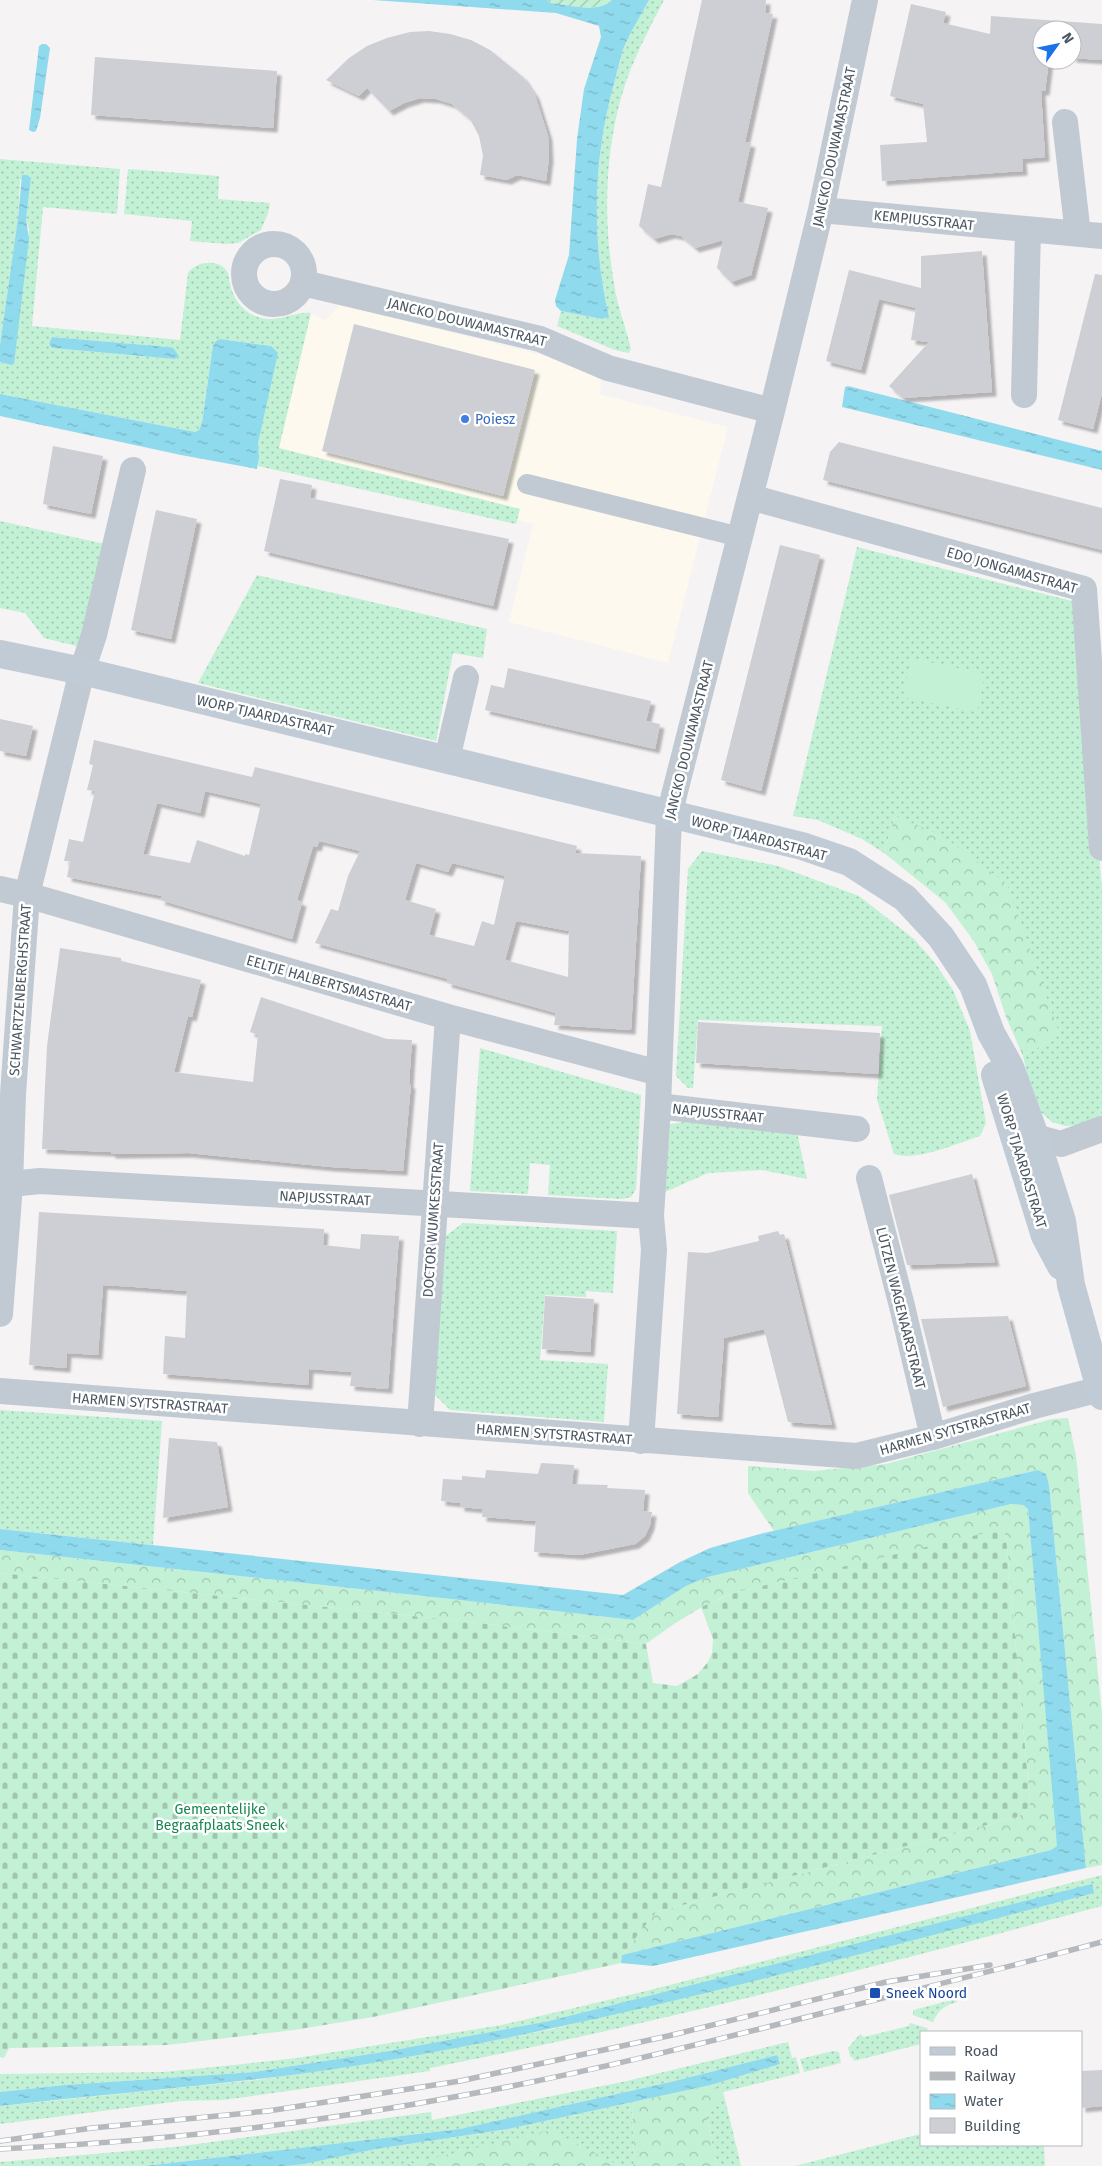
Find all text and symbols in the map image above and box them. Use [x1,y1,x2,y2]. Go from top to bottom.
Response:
north arrow [1032,20,1082,70]
text: N [1058,30,1077,47]
street label: JANCKO DOUWAMASTRAAT [809,65,860,229]
street label: KEMPIUSSTRAAT [873,207,976,234]
street label: JANCKO DOUWAMASTRAAT [386,294,549,351]
place label: Poiesz [475,411,515,428]
marker: Poiesz [459,413,471,425]
street label: EDO JONGAMASTRAAT [945,544,1080,597]
street label: JANCKO DOUWAMASTRAAT [661,658,718,821]
street label: WORP TJAARDASTRAAT [195,691,336,740]
street label: WORP TJAARDASTRAAT [689,812,829,865]
street label: SCHWARTZENBERGHSTRAAT [6,903,35,1077]
street label: EELTJE HALBERTSMASTRAAT [244,952,414,1015]
street label: WORP TJAARDASTRAAT [993,1092,1050,1231]
street label: NAPJUSSTRAAT [671,1100,765,1127]
street label: DOCTOR WUMKESSTRAAT [420,1141,447,1298]
street label: NAPJUSSTRAAT [279,1188,372,1209]
street label: LÚTZEN WAGENAARSTRAAT [872,1225,930,1392]
street label: HARMEN SYTSTRASTRAAT [71,1390,229,1417]
street label: HARMEN SYTSTRASTRAAT [878,1400,1033,1459]
street label: HARMEN SYTSTRASTRAAT [475,1421,633,1448]
park label: Gemeentelijke Begraafplaats Sneek [155,1801,285,1834]
place label: Sneek Noord [886,1985,967,2002]
marker: Sneek Noord [868,1986,882,2000]
legend [920,2031,1082,2146]
text: Road [964,2042,999,2060]
text: Railway [964,2067,1016,2085]
text: Water [964,2092,1003,2110]
text: Building [964,2117,1020,2135]

